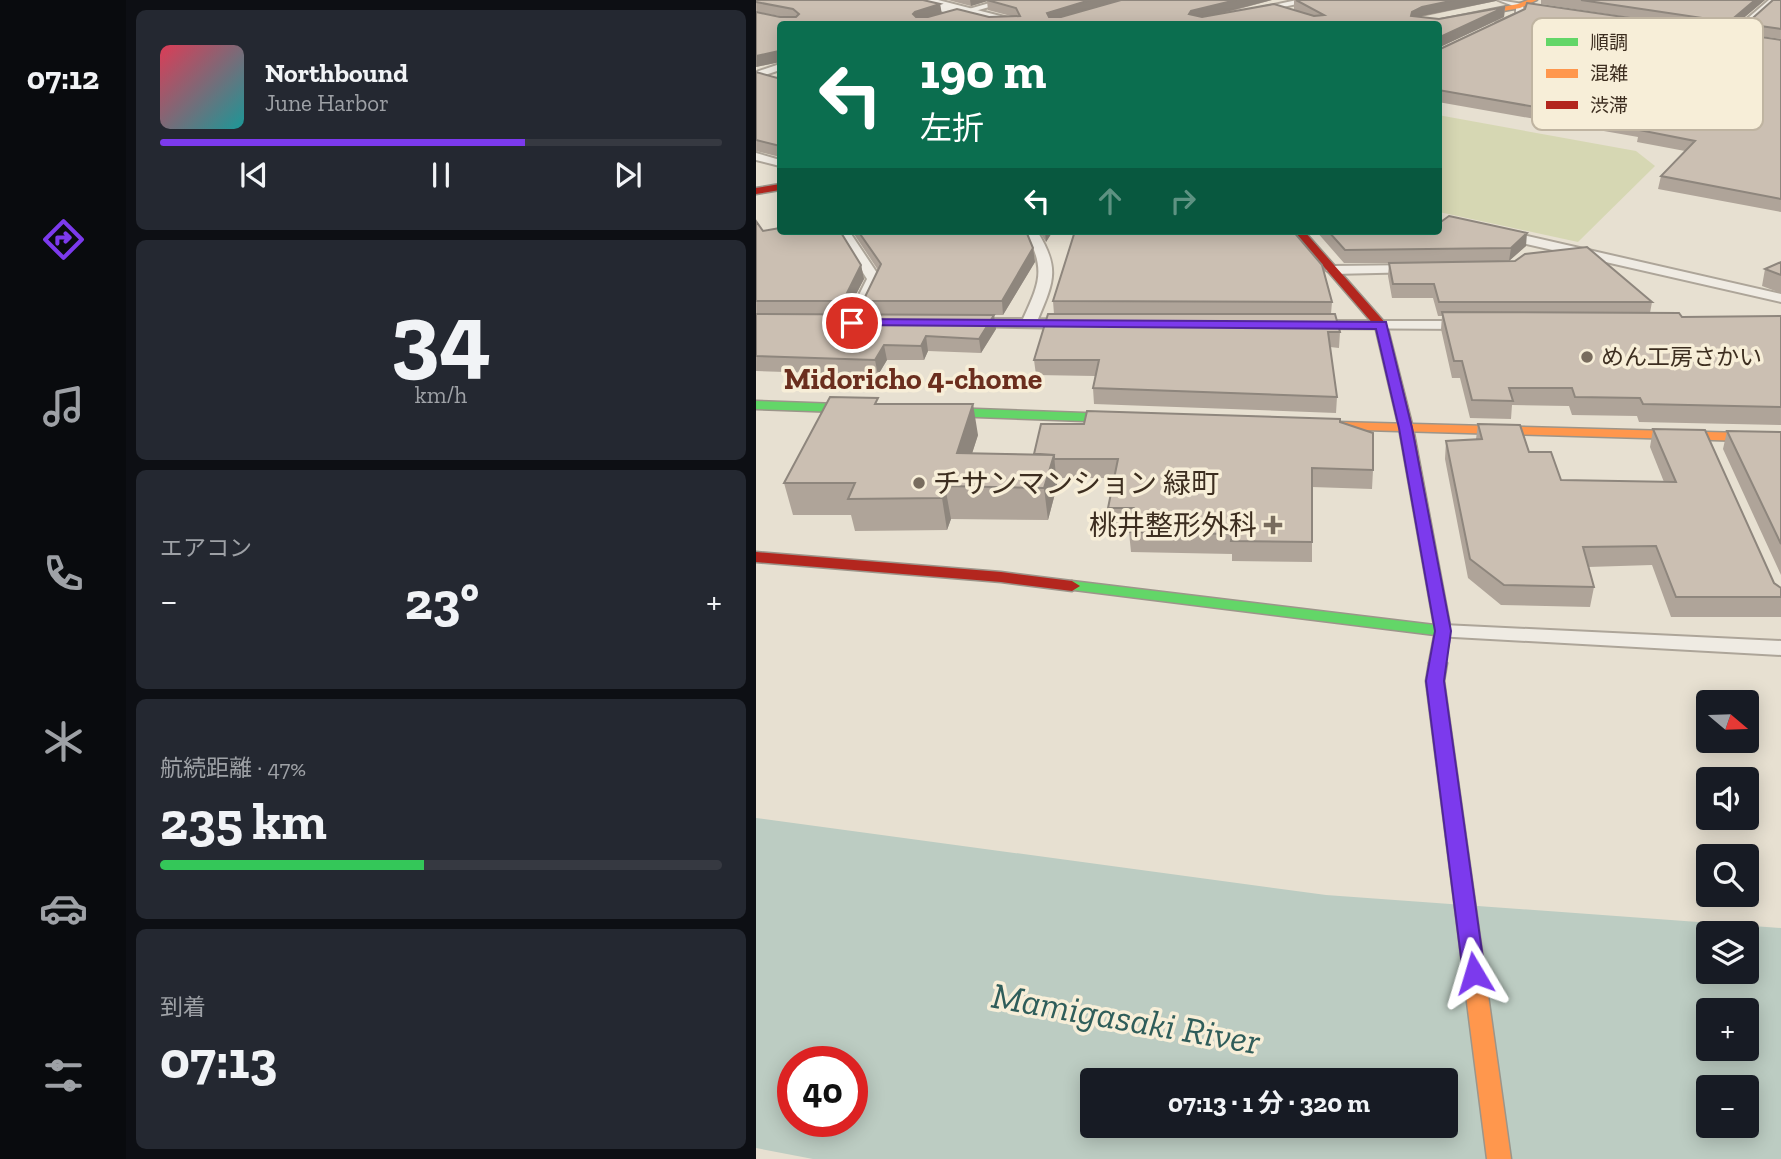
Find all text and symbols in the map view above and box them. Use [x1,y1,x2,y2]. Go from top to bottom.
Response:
legend [1532,18,1763,130]
text: 順調 [1590,31,1628,54]
text: 190 m [920,42,1046,101]
icon: left [805,49,896,140]
text: Northbound [265,57,408,89]
text: 07:12 [27,59,99,97]
text: 混雑 [1590,62,1628,85]
text: June Harbor [265,89,389,117]
text: 渋滞 [1590,94,1628,117]
text: 左折 [920,109,984,147]
icon: previous [235,156,273,194]
icon: pause [422,156,460,194]
icon: next [609,156,647,194]
icon: left [1018,182,1056,220]
icon: ahead [1091,182,1129,220]
icon: right [1164,182,1202,220]
icon: directions [39,215,88,264]
text: 34 [391,281,491,390]
pin [822,293,882,353]
icon: arrive [833,304,871,342]
place label: めん工房さかい [1601,343,1762,371]
marker: めん工房さかい [1579,349,1595,365]
district label: Midoricho 4-chome [784,361,1042,397]
text: km/h [415,381,467,409]
icon: music [39,382,88,431]
place label: チサンマンション 緑町 [933,467,1219,500]
marker: チサンマンション 緑町 [911,475,927,491]
place label: 桃井整形外科 [1089,509,1257,542]
marker: 桃井整形外科 [1263,515,1283,535]
text: エアコン [160,534,252,562]
icon: phone [39,549,88,598]
text: 23° [405,570,479,632]
text: − [160,578,178,624]
text: + [706,578,722,624]
north arrow [1696,690,1759,752]
map controls [1696,690,1759,1138]
icon: climate [39,717,88,766]
text: 航続距離 · 47% [160,754,306,782]
button: sound [1696,767,1759,830]
text: 235 km [160,790,327,852]
button: search [1696,844,1759,907]
icon: car [39,884,88,933]
button: layers [1696,921,1759,984]
position arrow [1437,936,1511,1010]
water label: Mamigasaki River [988,973,1264,1063]
text: 到着 [160,993,206,1021]
button: + [1696,998,1759,1061]
text: 07:13 [160,1029,277,1091]
speed limit sign: 40 [777,1046,868,1137]
icon: filters [39,1051,88,1100]
button: − [1696,1075,1759,1138]
text: 07:13 · 1 分 · 320 m [1168,1087,1370,1119]

